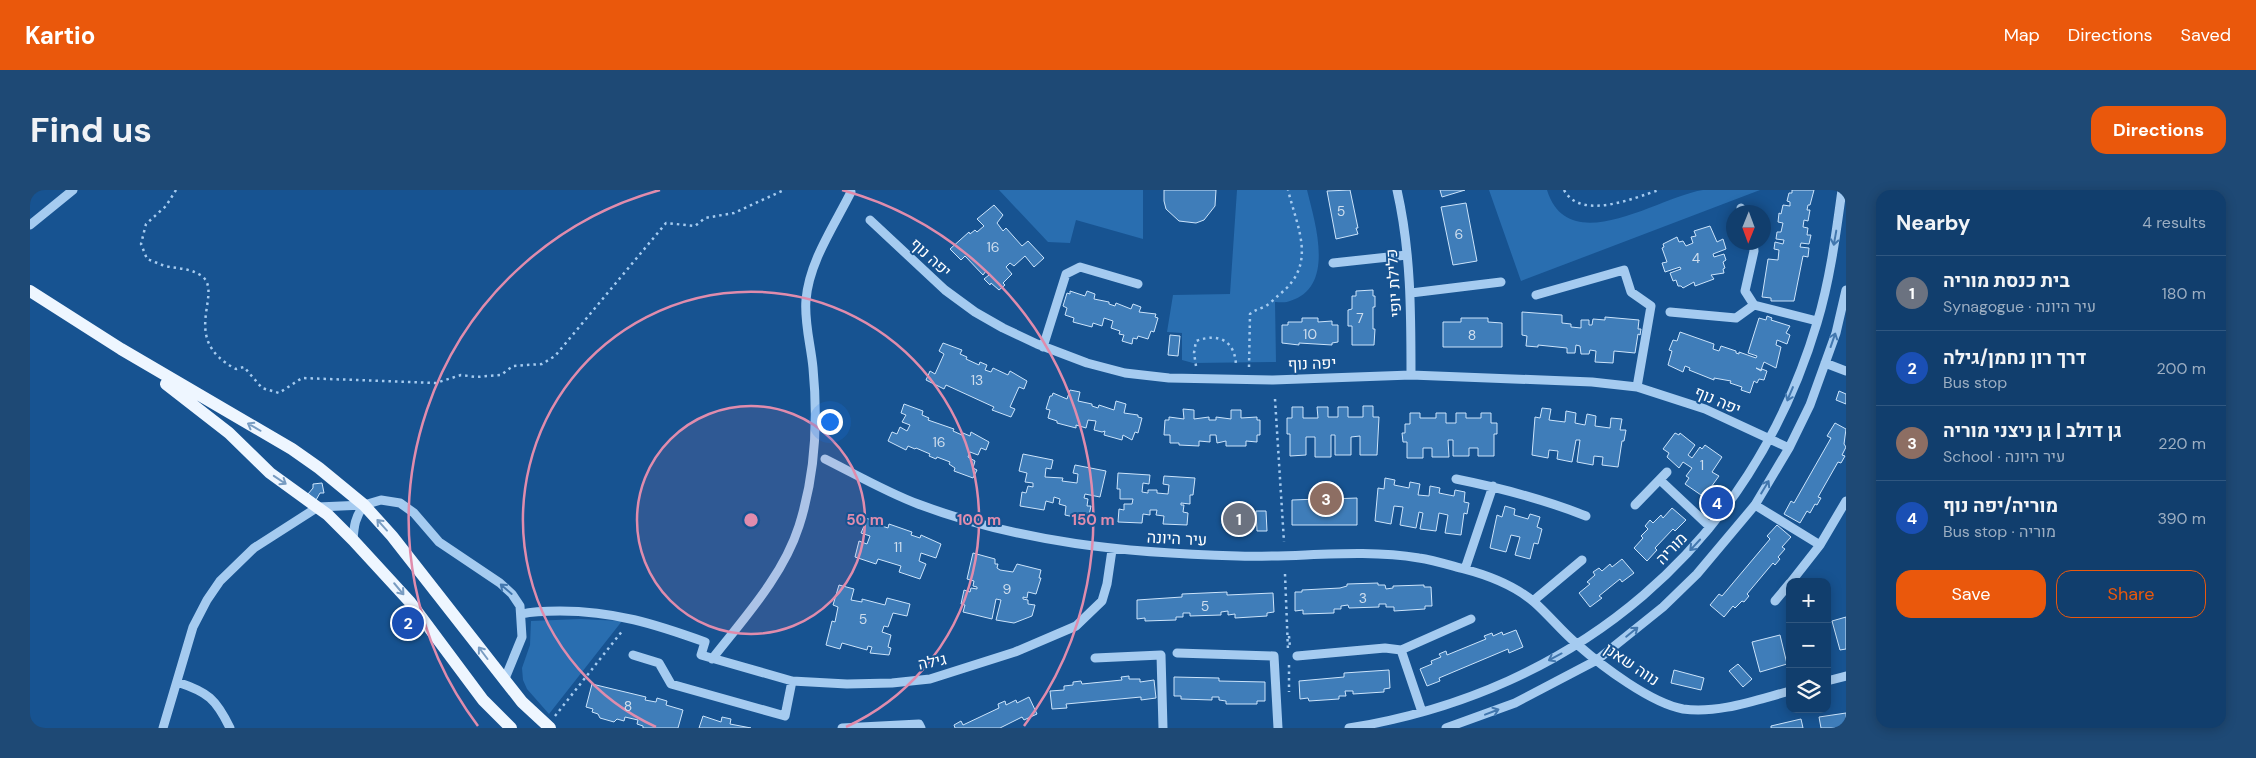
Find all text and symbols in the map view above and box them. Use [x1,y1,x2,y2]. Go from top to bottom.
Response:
text: Kartio [25,20,95,51]
text: Map [2004,23,2040,47]
text: Directions [2068,23,2153,47]
text: Saved [2181,23,2231,47]
button: Directions [2091,106,2226,154]
text: Find us [30,107,152,153]
house number: 5 [1337,202,1345,220]
north arrow [1726,205,1771,250]
text: Nearby [1896,209,1970,237]
text: 4 results [2142,212,2206,233]
house number: 6 [1455,225,1463,243]
one-way arrow [1829,230,1839,246]
street label: יפה נוף [906,233,956,281]
house number: 16 [986,238,1000,256]
street label: כלילת יופי [1381,248,1406,318]
house number: 4 [1692,249,1701,267]
text: בית כנסת מוריה [1943,268,2070,293]
text: 1 [1909,283,1915,304]
text: 180 m [2162,283,2206,304]
text: Synagogue · עיר היונה [1943,296,2096,317]
house number: 7 [1356,309,1364,327]
house number: 10 [1303,325,1317,343]
house number: 8 [1468,326,1476,344]
one-way arrow [1829,333,1838,349]
text: דרך רון נחמן/גילה [1943,345,2086,370]
street label: יפה נוף [1287,352,1337,375]
text: 2 [1907,358,1917,379]
text: 200 m [2157,358,2206,379]
house number: 13 [971,371,983,389]
text: Bus stop [1943,372,2007,393]
street label: יפה נוף [1691,381,1744,420]
one-way arrow [1785,386,1795,401]
your location [817,409,843,435]
text: גן דולב | גן ניצני מוריה [1943,418,2122,443]
one-way arrow [246,422,261,432]
house number: 16 [932,433,946,451]
text: 3 [1907,433,1917,454]
text: 220 m [2158,433,2206,454]
text: School · עיר היונה [1943,446,2065,467]
house number: 1 [1700,456,1704,474]
one-way arrow [272,475,286,485]
pin: 3 [1310,480,1342,518]
one-way arrow [1761,481,1771,495]
pin: 4 [1701,484,1733,522]
text: מוריה/יפה נוף [1943,493,2058,518]
pin: 1 [1223,500,1255,538]
text: 4 [1907,508,1917,529]
text: 390 m [2158,508,2206,529]
text: 50 m [846,510,884,530]
text: 100 m [957,510,1001,530]
text: 150 m [1072,510,1115,530]
centre of rings [742,511,760,529]
one-way arrow [376,518,388,531]
text: Bus stop · מוריה [1943,521,2056,542]
street label: עיר היונה [1146,526,1208,551]
street label: מוריה [1651,528,1692,569]
house number: 11 [894,538,902,556]
one-way arrow [1689,539,1701,552]
button: Save [1896,570,2046,618]
button: Share [2056,570,2206,618]
map controls [1786,578,1831,713]
button: + [1786,578,1831,623]
house number: 9 [1003,580,1012,598]
one-way arrow [393,583,404,596]
one-way arrow [500,583,513,594]
house number: 3 [1359,589,1367,607]
house number: 5 [1201,597,1209,615]
pin: 2 [392,604,424,642]
house number: 5 [859,610,867,628]
button: − [1786,623,1831,668]
one-way arrow [1625,626,1638,637]
street label: נווה שאנן [1600,638,1663,691]
one-way arrow [477,646,488,659]
street label: גילה [916,648,948,675]
one-way arrow [1548,653,1563,662]
button: layers [1786,668,1831,713]
house number: 8 [624,697,632,715]
one-way arrow [1484,706,1499,715]

